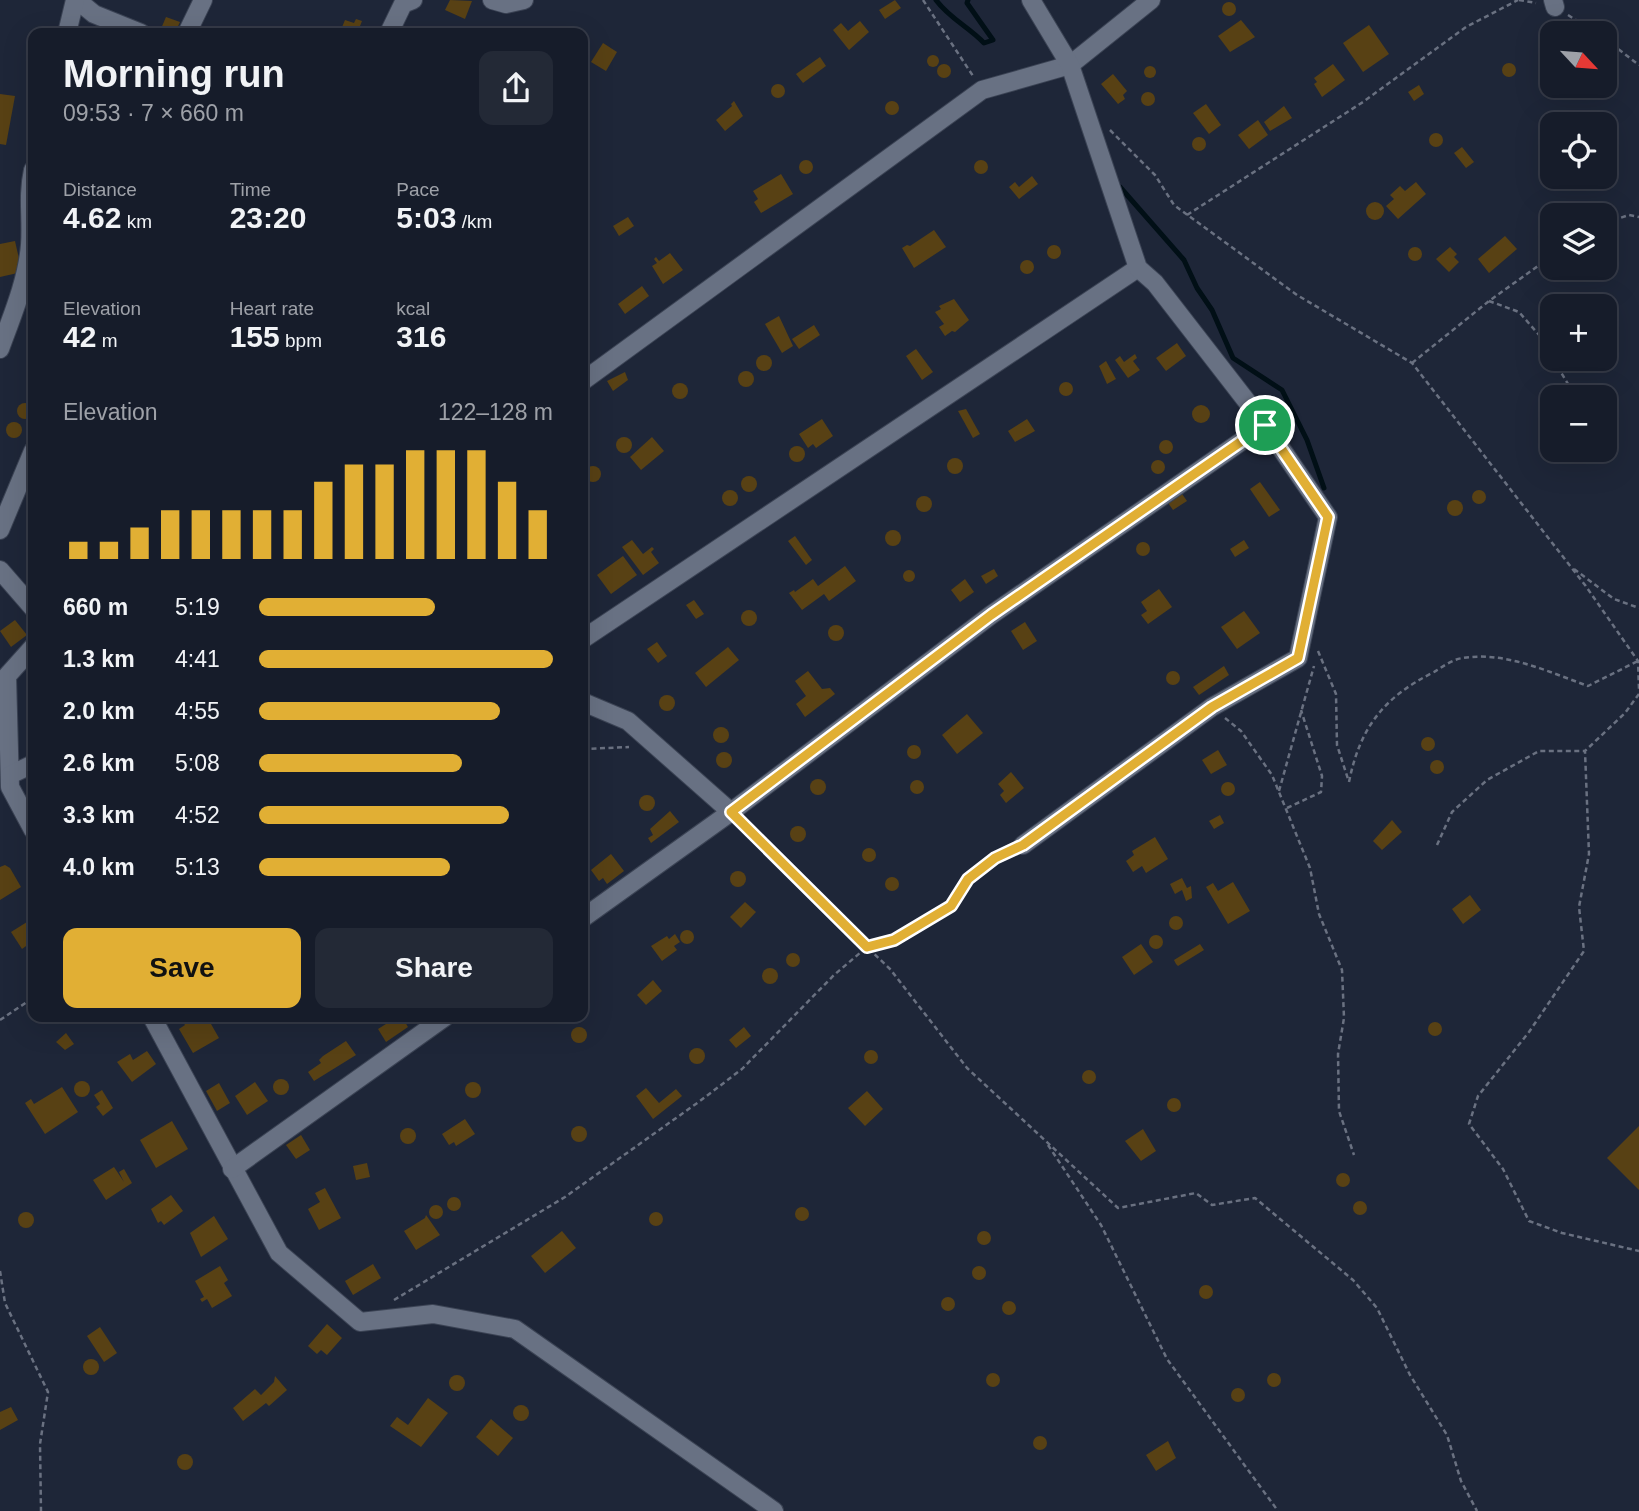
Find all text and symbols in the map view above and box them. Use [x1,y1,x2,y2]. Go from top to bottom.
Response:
north arrow [1540,21,1617,98]
map controls [1540,21,1617,462]
button: share [479,51,553,125]
text: Morning run [63,53,285,95]
text: 09:53 · 7 × 660 m [63,100,244,126]
button: locate [1540,112,1617,189]
text: Distance [63,179,137,200]
text: Time [230,179,271,200]
text: Pace [396,179,440,200]
text: 4.62 [63,201,121,234]
text: 23:20 [230,201,306,234]
text: 5:03 [396,201,456,234]
button: layers [1540,203,1617,280]
text: km [121,211,152,232]
text: /km [456,211,492,232]
button: + [1540,294,1617,371]
text: Elevation [63,298,141,319]
text: Heart rate [230,298,314,319]
text: kcal [396,298,430,319]
text: 42 [63,320,96,353]
text: 155 [230,320,280,353]
text: 316 [396,320,446,353]
text: m [96,330,117,351]
text: bpm [280,330,322,351]
button: − [1540,385,1617,462]
pin [1235,395,1295,455]
text: Elevation [63,399,158,425]
text: 122–128 m [438,399,553,425]
icon: arrive [1246,406,1284,444]
text: 660 m [63,594,128,620]
text: 5:19 [175,594,220,620]
text: 1.3 km [63,646,135,672]
text: 4:41 [175,646,220,672]
text: 2.0 km [63,698,135,724]
text: 4:55 [175,698,220,724]
text: 2.6 km [63,750,135,776]
text: 5:08 [175,750,220,776]
text: 3.3 km [63,802,135,828]
text: 4:52 [175,802,220,828]
text: 4.0 km [63,854,135,880]
text: 5:13 [175,854,220,880]
button: Save [63,928,301,1008]
button: Share [315,928,553,1008]

